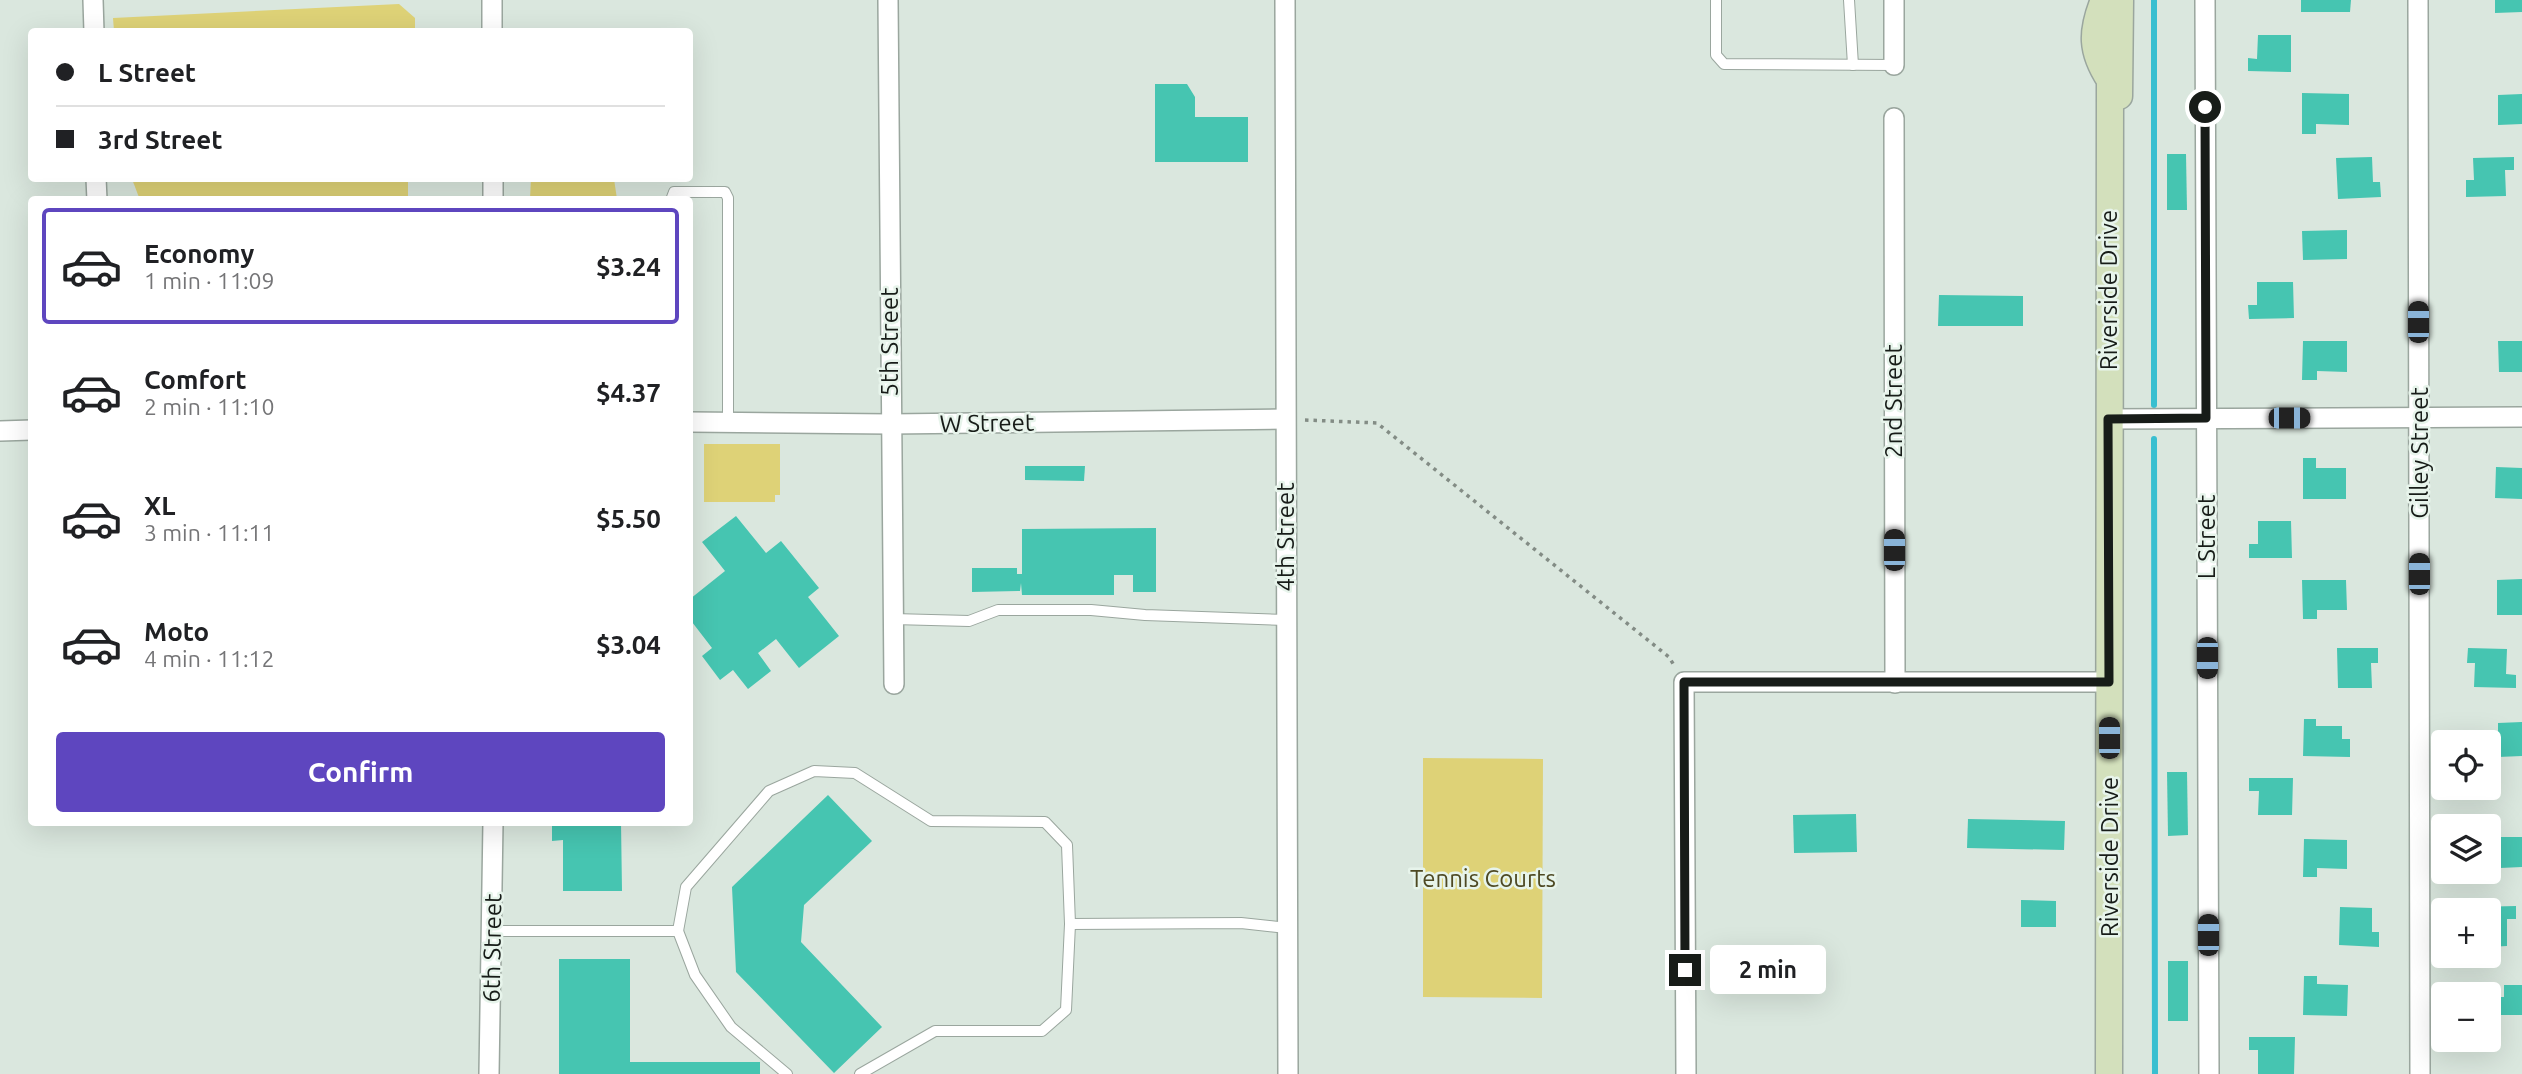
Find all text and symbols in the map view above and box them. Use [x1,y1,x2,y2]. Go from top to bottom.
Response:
text: L Street [98,58,196,87]
route start [2189,91,2221,123]
text: 3rd Street [98,125,223,154]
street label: Riverside Drive [2095,210,2122,370]
icon: car [60,235,123,298]
text: Economy [144,239,254,268]
text: $3.24 [596,252,661,281]
text: 1 min · 11:09 [144,268,275,293]
street label: 5th Street [876,287,903,397]
car [2408,301,2429,343]
street label: 2nd Street [1880,344,1907,458]
icon: car [60,361,123,424]
text: Comfort [144,365,247,394]
text: $4.37 [596,378,661,407]
street label: Gilley Street [2406,387,2433,519]
text: 2 min · 11:10 [144,394,275,419]
car [2269,408,2311,429]
street label: W Street [939,409,1035,437]
street label: 4th Street [1272,482,1299,592]
icon: car [60,487,123,550]
text: XL [144,491,175,520]
street label: L Street [2193,494,2220,579]
text: $5.50 [596,504,661,533]
text: 3 min · 11:11 [144,520,275,545]
car [1884,529,1905,571]
car [2409,553,2430,595]
icon: car [60,613,123,676]
text: Moto [144,617,209,646]
text: $3.04 [596,630,661,659]
car [2197,637,2218,679]
text: 4 min · 11:12 [144,646,275,671]
car [2099,717,2120,759]
map controls [2431,730,2501,1052]
button: locate [2431,730,2501,800]
button: Confirm [56,732,665,812]
street label: Riverside Drive [2096,777,2123,937]
button: layers [2431,814,2501,884]
park label: Tennis Courts [1410,865,1556,892]
street label: 6th Street [478,893,506,1003]
button: + [2431,898,2501,968]
car [2198,914,2219,956]
callout: 2 min [1710,946,1825,995]
route end [1669,954,1701,986]
text: 2 min [1739,957,1797,982]
button: − [2431,982,2501,1052]

